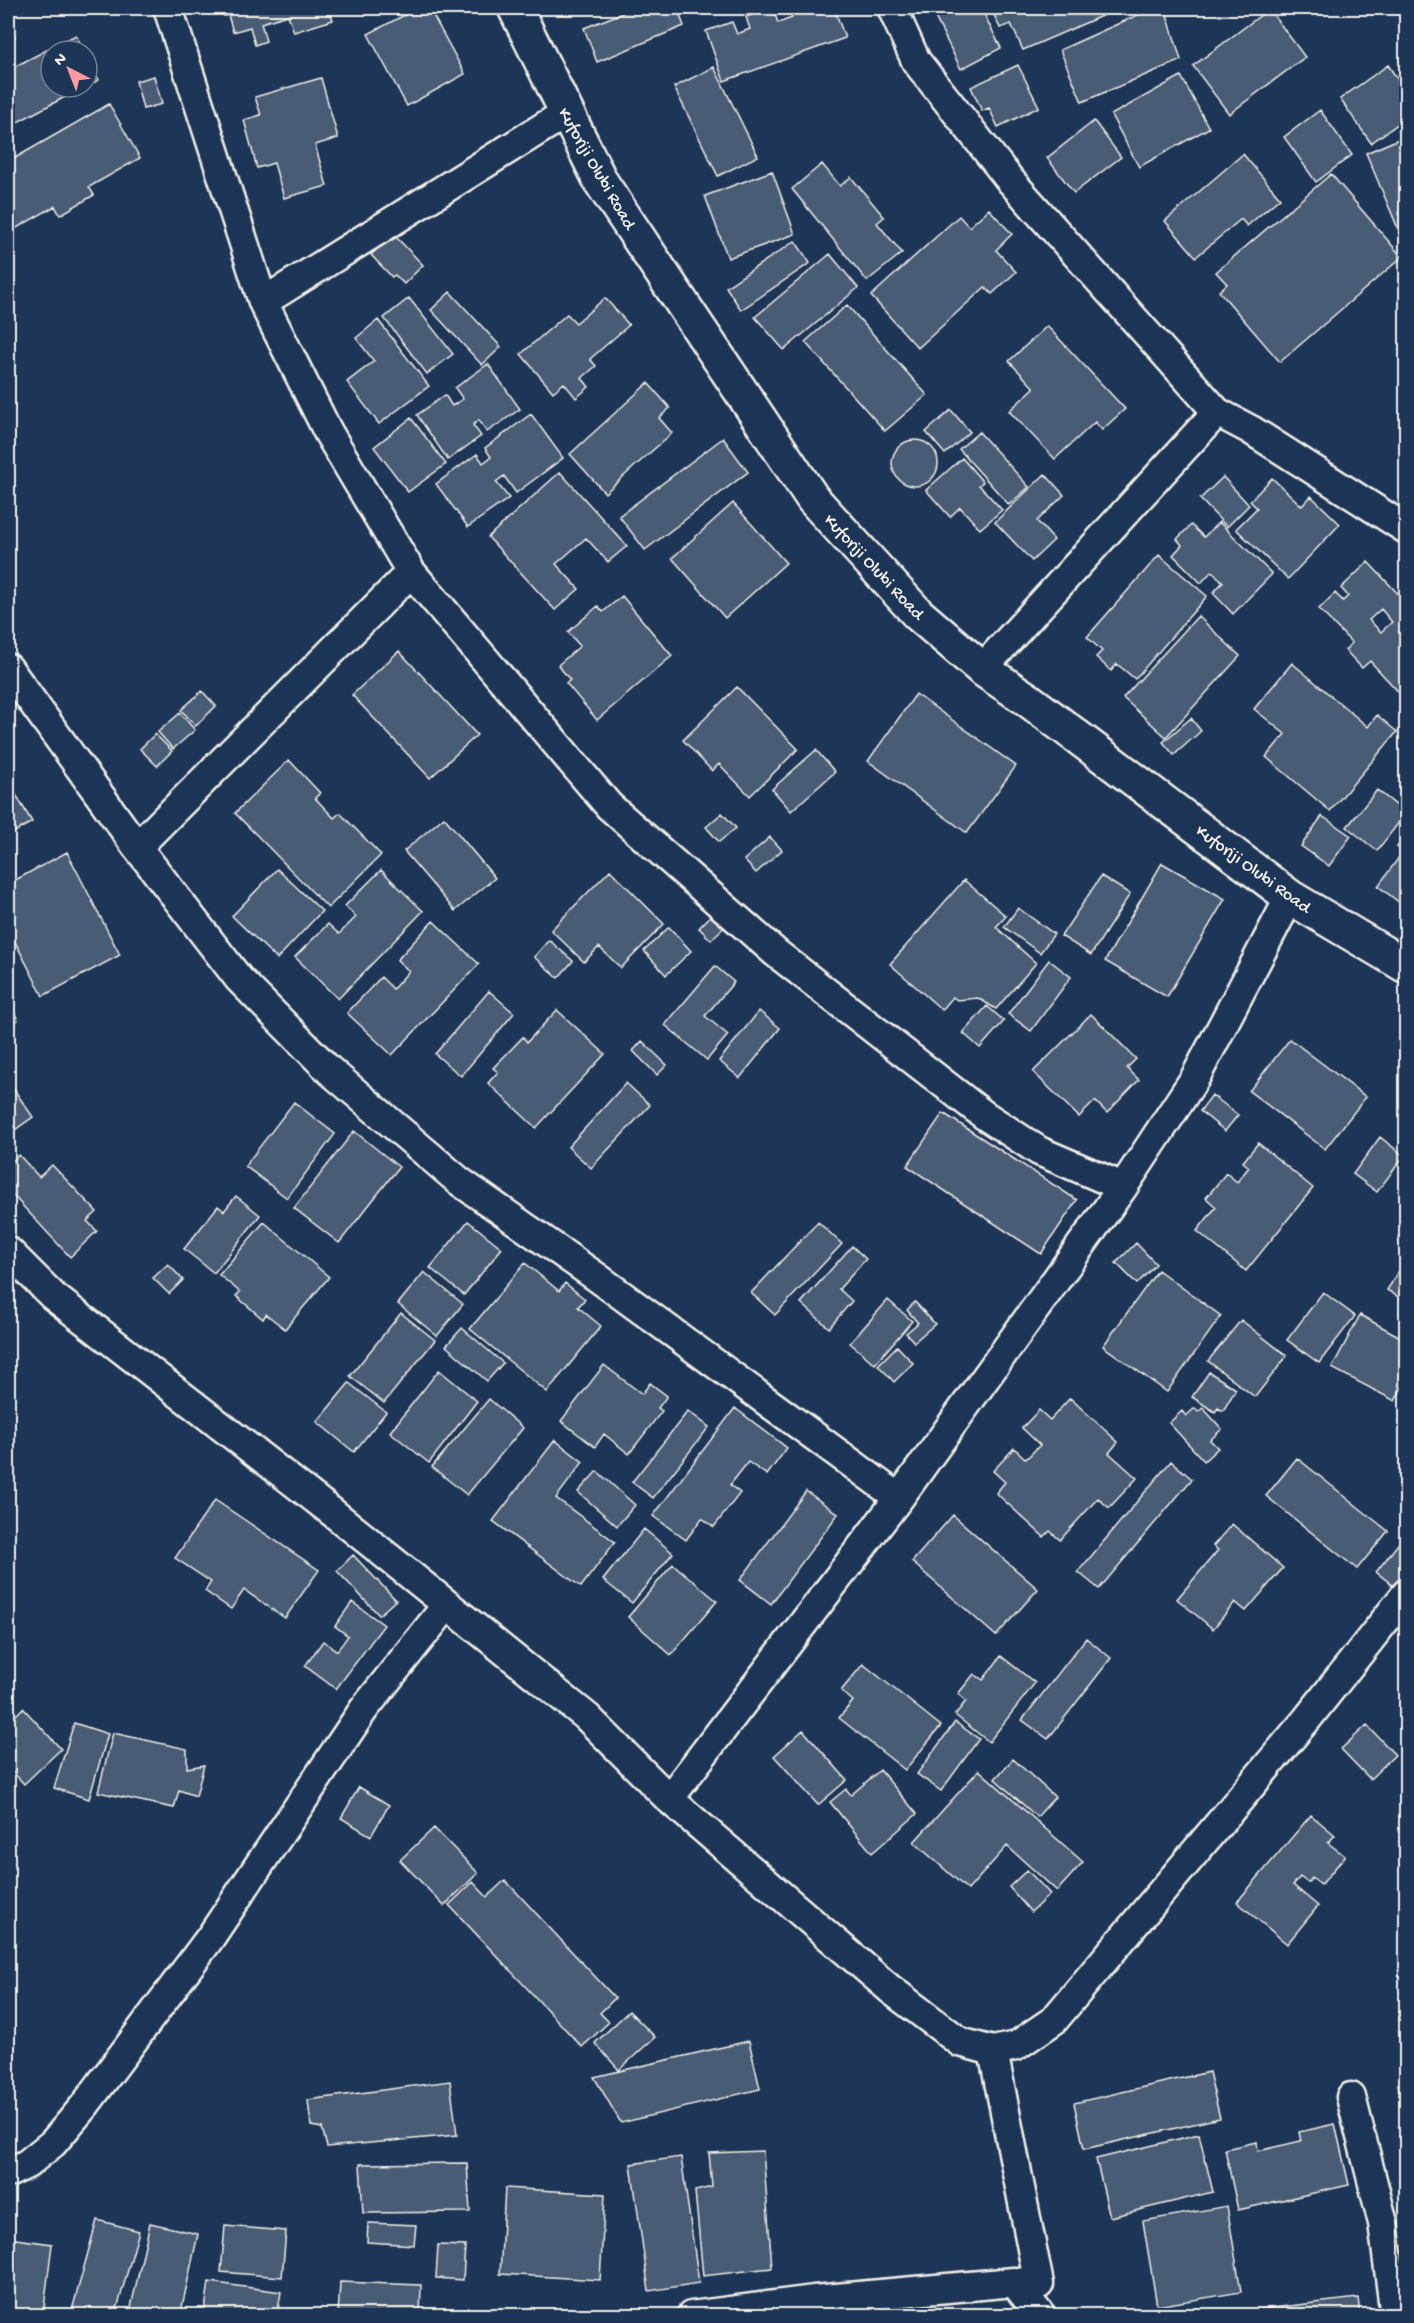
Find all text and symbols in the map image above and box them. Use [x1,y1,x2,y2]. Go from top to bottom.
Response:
north arrow [39,39,99,99]
text: N [51,50,72,71]
street label: Kuforiji Olubi Road [552,105,640,235]
street label: Kuforiji Olubi Road [819,510,929,626]
street label: Kuforiji Olubi Road [1191,821,1315,920]

